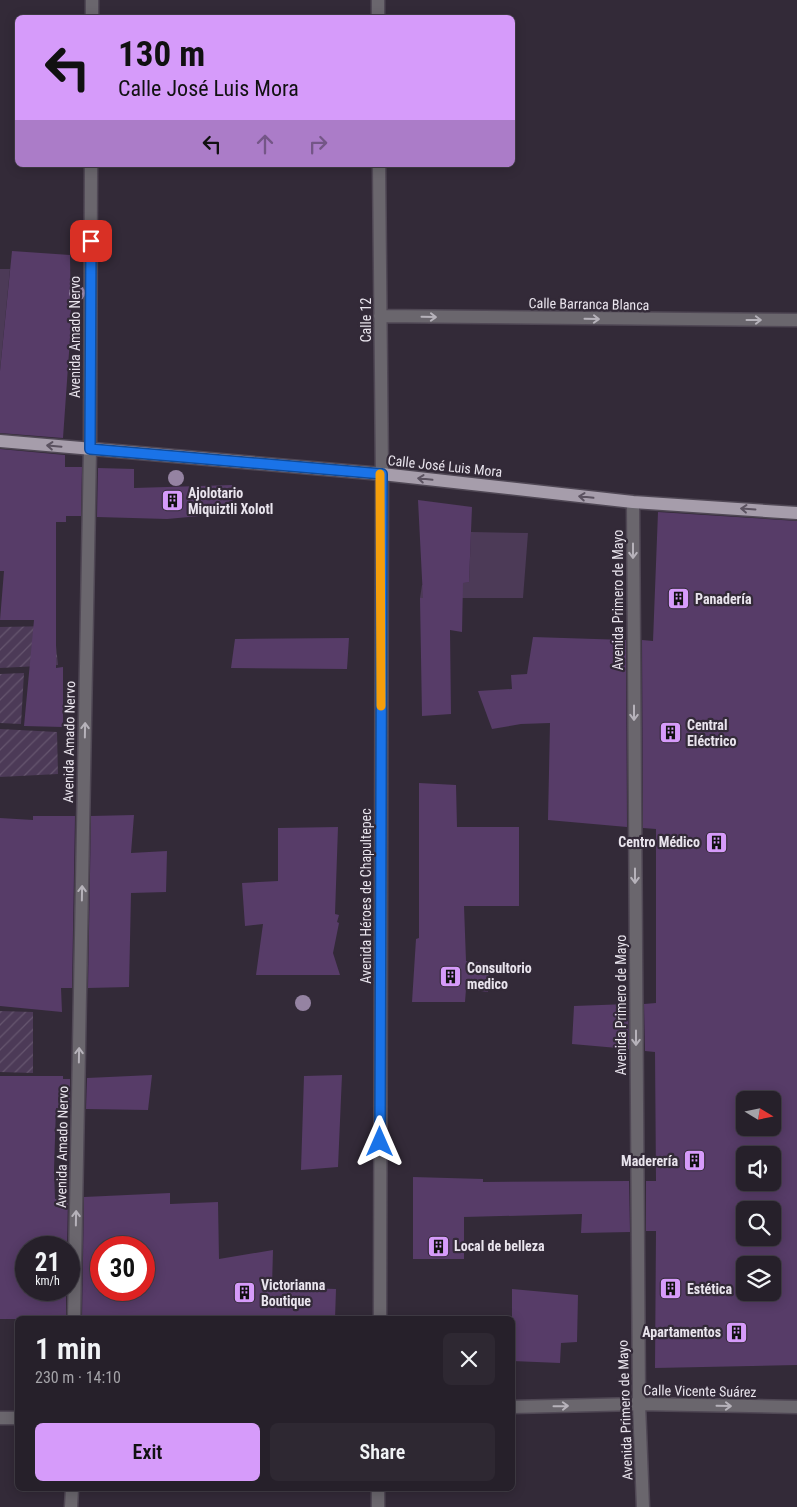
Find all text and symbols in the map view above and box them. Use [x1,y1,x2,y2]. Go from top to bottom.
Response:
text: 130 m [118,34,205,75]
icon: left [35,35,100,100]
text: Calle José Luis Mora [118,76,299,101]
icon: left [198,130,226,158]
icon: ahead [251,130,279,158]
icon: right [304,130,332,158]
pin [70,220,112,262]
icon: arrive [77,227,105,255]
street label: Avenida Amado Nervo [67,276,83,398]
street label: Calle Barranca Blanca [528,295,650,313]
street label: Calle 12 [358,298,374,342]
one-way arrow [420,312,437,322]
one-way arrow [583,314,599,324]
one-way arrow [746,315,762,325]
one-way arrow [46,441,62,451]
street label: Calle José Luis Mora [387,452,503,480]
one-way arrow [417,474,433,484]
place label: Ajolotario Miquiztli Xolotl [188,485,273,517]
building icon: Ajolotario Miquiztli Xolotl [160,489,184,513]
one-way arrow [579,492,595,502]
one-way arrow [741,505,757,514]
street label: Avenida Primero de Mayo [610,530,626,670]
one-way arrow [628,542,638,558]
building icon: Panadería [667,587,691,611]
place label: Panadería [695,591,752,607]
street label: Avenida Amado Nervo [60,681,78,803]
one-way arrow [629,704,639,721]
place label: Central Eléctrico [687,717,736,749]
building icon: Central Eléctrico [659,721,683,745]
one-way arrow [80,722,89,738]
street label: Avenida Héroes de Chapultepec [358,808,374,984]
building icon: Centro Médico [704,830,728,854]
place label: Centro Médico [618,834,700,850]
one-way arrow [630,867,640,883]
one-way arrow [77,885,86,901]
street label: Avenida Primero de Mayo [613,935,629,1075]
place label: Consultorio medico [467,960,532,992]
building icon: Consultorio medico [439,964,463,988]
one-way arrow [631,1030,641,1046]
one-way arrow [74,1047,84,1064]
street label: Avenida Amado Nervo [53,1086,71,1208]
north arrow [736,1091,781,1136]
map controls [736,1091,781,1301]
position arrow [353,1115,405,1167]
button: sound [736,1146,781,1191]
building icon: Maderería [682,1149,706,1173]
place label: Maderería [621,1153,678,1169]
button: search [736,1201,781,1246]
one-way arrow [71,1210,81,1226]
building icon: Local de belleza [426,1234,450,1258]
speed limit sign: 30 [90,1236,155,1301]
place label: Local de belleza [454,1238,545,1254]
text: 21 [35,1248,60,1277]
button: layers [736,1256,781,1301]
text: km/h [35,1274,60,1288]
place label: Victorianna Boutique [261,1277,326,1309]
building icon: Estética [659,1277,683,1301]
building icon: Victorianna Boutique [233,1281,257,1305]
place label: Estética [687,1281,732,1297]
building icon: Apartamentos [725,1320,749,1344]
place label: Apartamentos [642,1324,721,1340]
text: 1 min [35,1331,101,1366]
button: close [443,1333,495,1385]
street label: Avenida Primero de Mayo [615,1340,635,1480]
text: 230 m · 14:10 [35,1368,121,1387]
street label: Calle Vicente Suárez [643,1382,757,1400]
one-way arrow [552,1401,569,1411]
one-way arrow [715,1401,731,1411]
button: Exit [35,1423,260,1481]
button: Share [270,1423,495,1481]

